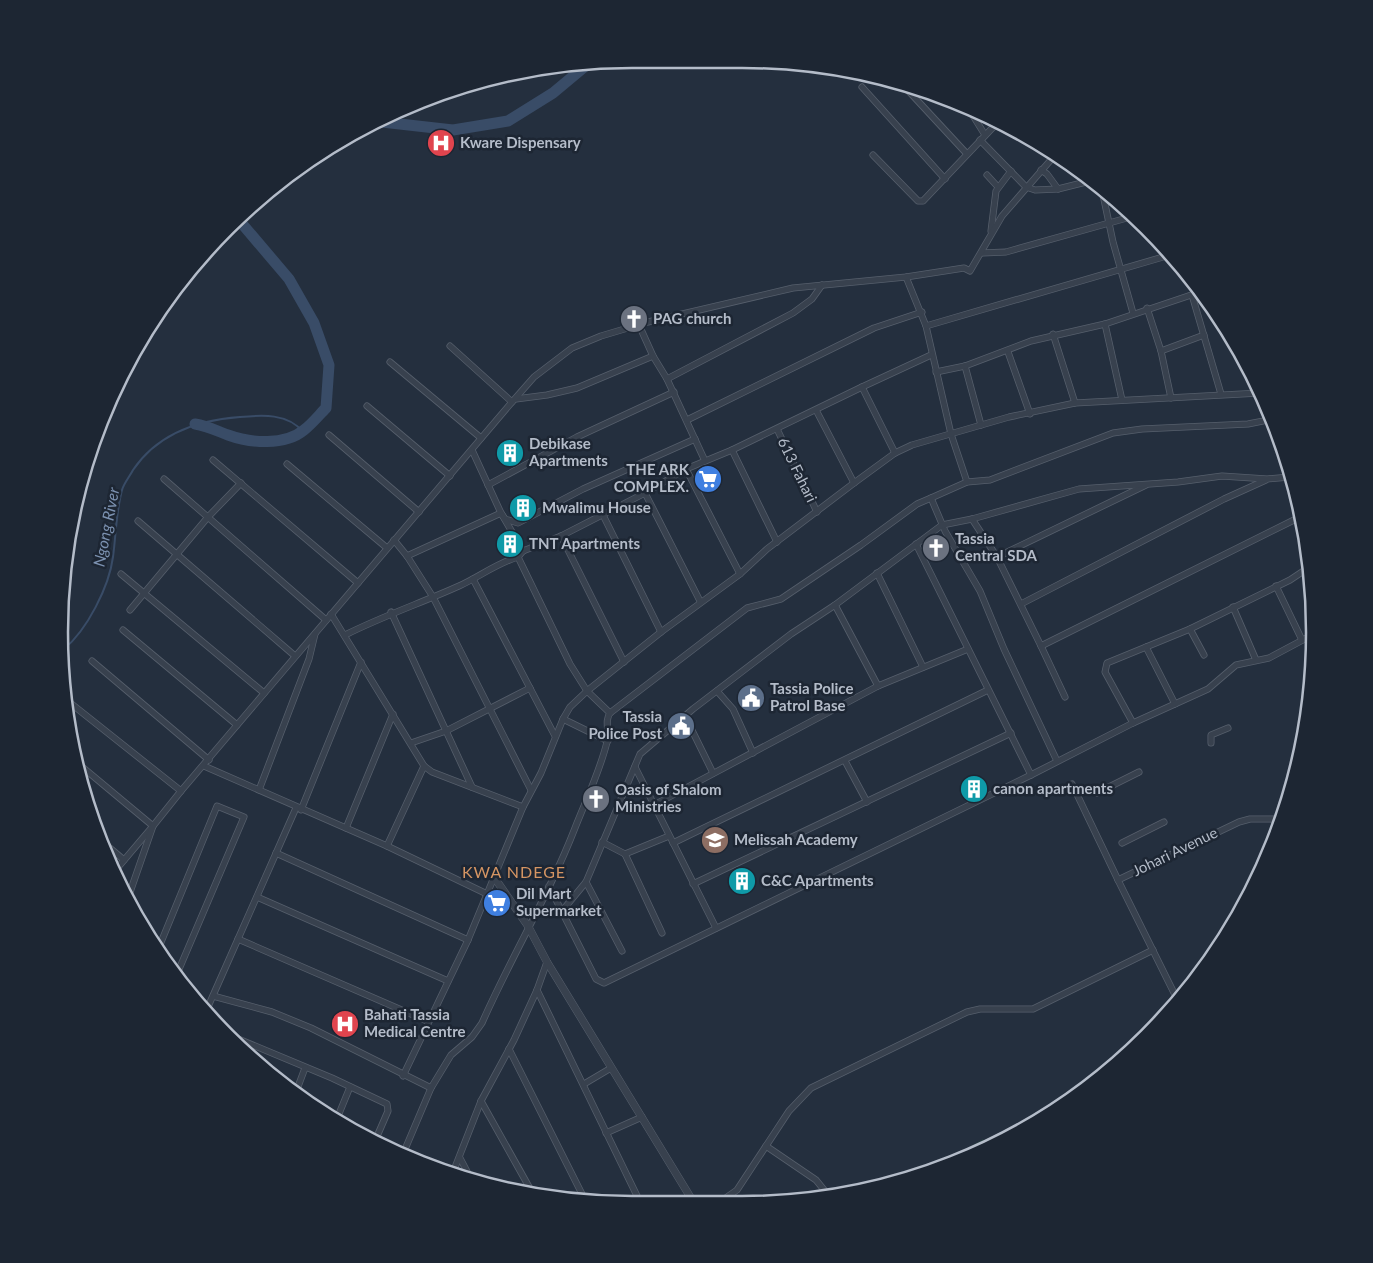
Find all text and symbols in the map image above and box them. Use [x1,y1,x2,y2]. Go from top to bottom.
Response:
hospital icon: Kware Dispensary [426,128,456,158]
place label: Kware Dispensary [460,133,581,151]
church icon: PAG church [619,304,649,334]
place label: PAG church [653,309,731,327]
place label: Debikase Apartments [528,434,608,469]
street label: 613 Fahari [775,434,821,505]
building icon: Debikase Apartments [495,438,525,468]
place label: THE ARK COMPLEX. [614,460,690,495]
supermarket icon: THE ARK COMPLEX. [693,464,723,494]
water label: Ngong River [89,485,123,568]
building icon: Mwalimu House [508,493,538,523]
place label: Mwalimu House [542,498,651,516]
building icon: TNT Apartments [495,529,525,559]
place label: Tassia Central SDA [955,529,1037,564]
church icon: Tassia Central SDA [921,533,951,563]
place label: TNT Apartments [529,534,640,552]
place label: Tassia Police Patrol Base [770,679,853,714]
public building icon: Tassia Police Patrol Base [736,683,766,713]
place label: Tassia Police Post [588,707,662,742]
public building icon: Tassia Police Post [666,711,696,741]
building icon: canon apartments [959,774,989,804]
place label: canon apartments [993,779,1113,797]
place label: Oasis of Shalom Ministries [615,780,721,815]
church icon: Oasis of Shalom Ministries [581,784,611,814]
street label: Johari Avenue [1129,823,1220,879]
school or university icon: Melissah Academy [700,825,730,855]
place label: Melissah Academy [734,830,858,848]
district label: KWA NDEGE [462,862,566,881]
building icon: C&C Apartments [727,866,757,896]
place label: C&C Apartments [761,871,874,889]
place label: Dil Mart Supermarket [516,884,602,919]
supermarket icon: Dil Mart Supermarket [482,888,512,918]
place label: Bahati Tassia Medical Centre [364,1005,466,1040]
hospital icon: Bahati Tassia Medical Centre [330,1009,360,1039]

